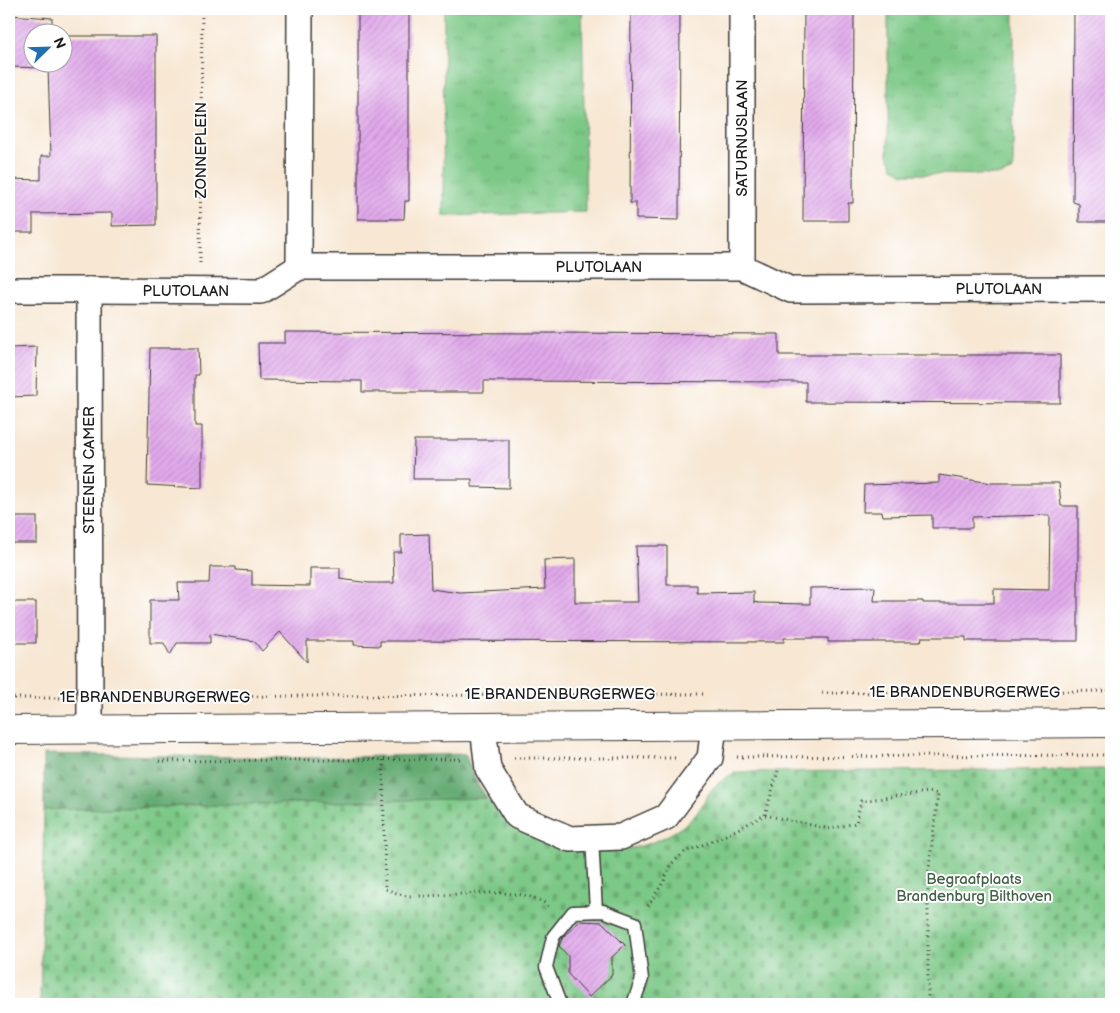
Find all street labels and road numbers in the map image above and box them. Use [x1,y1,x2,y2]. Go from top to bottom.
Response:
street label: SATURNUSLAAN [733,80,752,196]
street label: ZONNEPLEIN [192,102,211,199]
street label: PLUTOLAAN [556,258,642,277]
street label: PLUTOLAAN [956,280,1042,299]
street label: PLUTOLAAN [143,282,229,301]
street label: STEENEN CAMER [80,406,99,534]
street label: 1E BRANDENBURGERWEG [870,683,1060,702]
street label: 1E BRANDENBURGERWEG [465,685,655,704]
street label: 1E BRANDENBURGERWEG [60,688,250,707]

